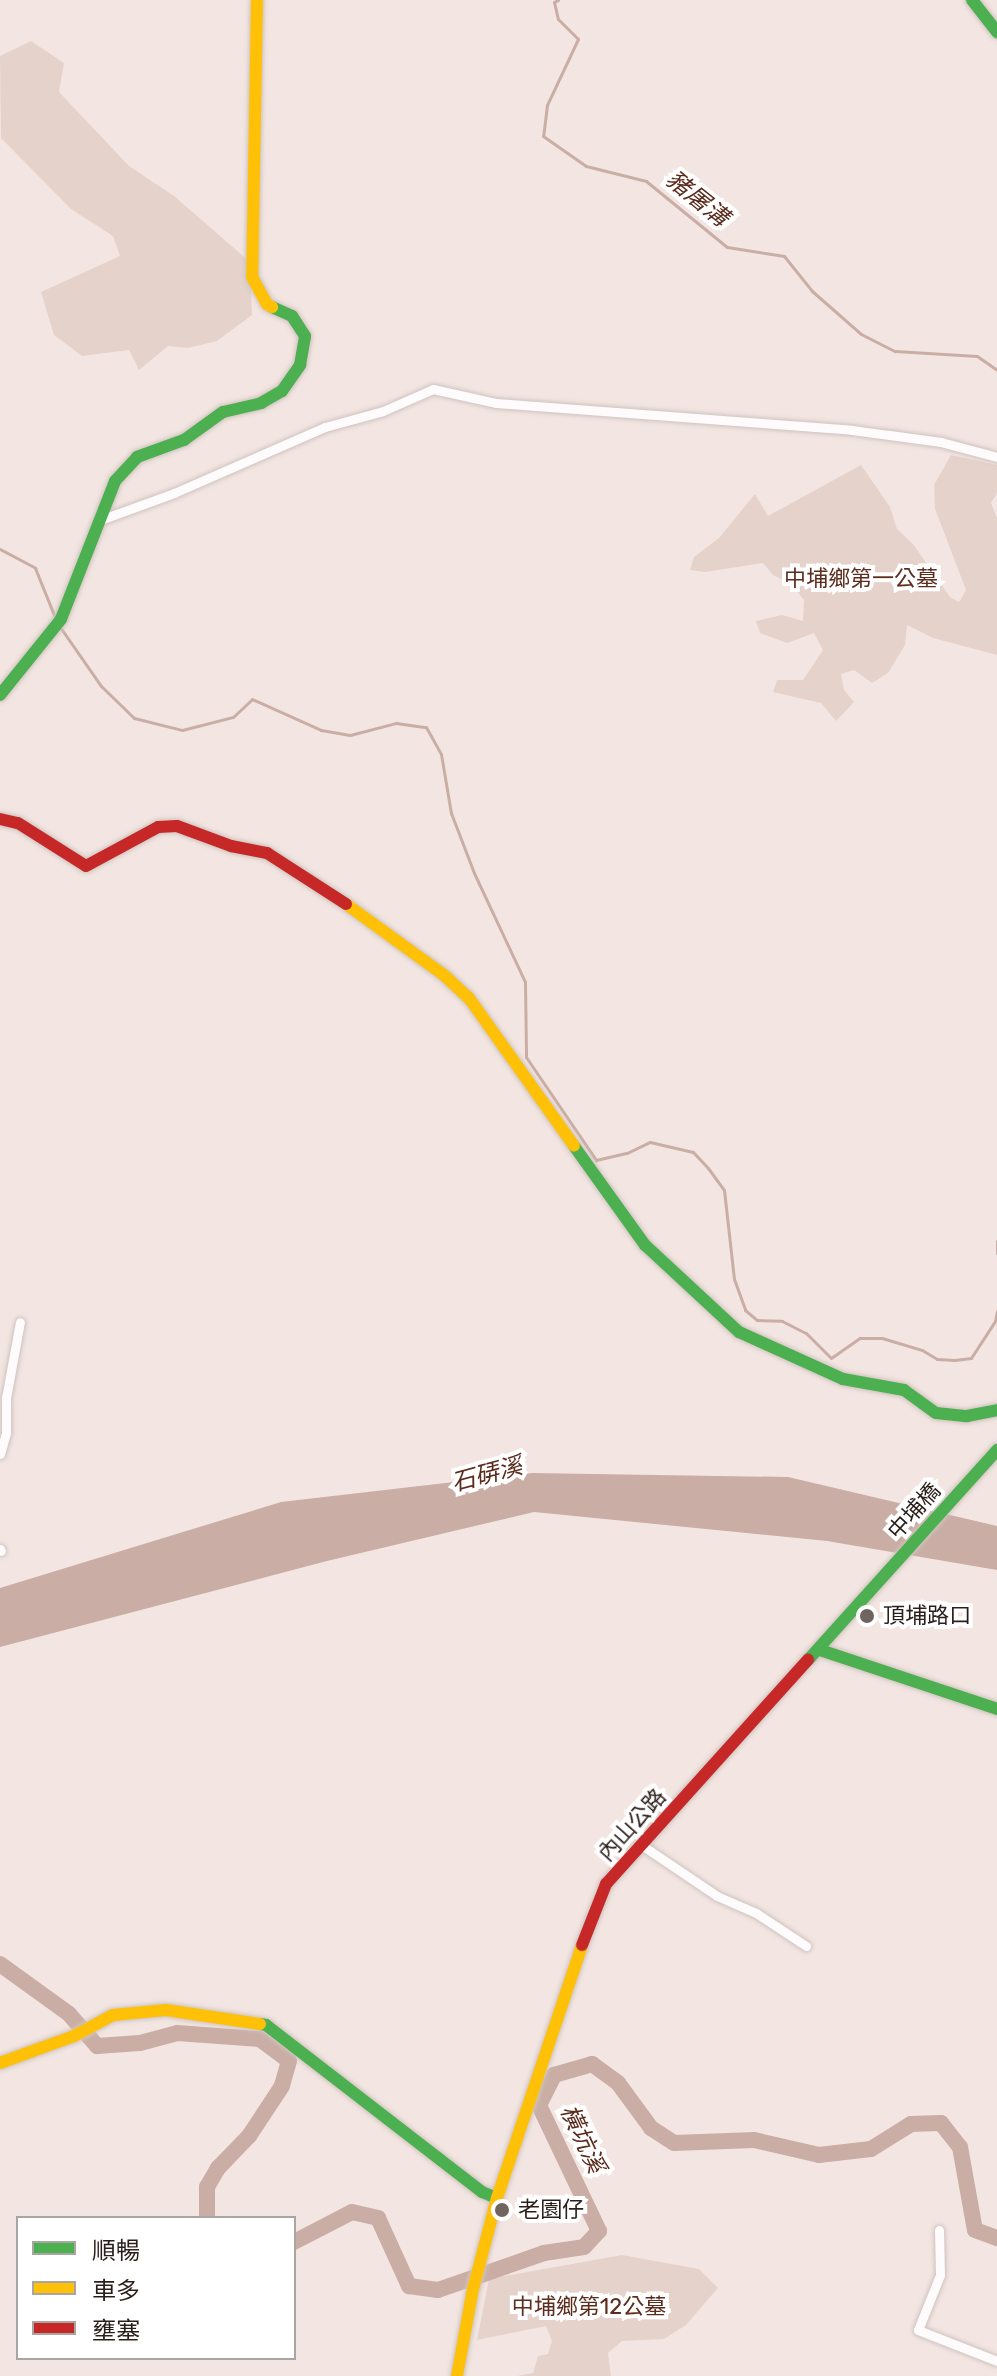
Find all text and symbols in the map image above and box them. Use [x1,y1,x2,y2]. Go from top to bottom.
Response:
water label: 豬屠溝 [660,165,734,233]
park label: 中埔鄉第一公墓 [784,566,938,592]
water label: 石硦溪 [448,1452,526,1498]
street label: 中埔橋 [882,1478,946,1544]
place label: 頂埔路口 [883,1603,971,1629]
marker: 頂埔路口 [858,1607,876,1625]
street label: 內山公路 [593,1783,671,1867]
water label: 橫坑溪 [554,2100,610,2178]
place label: 老園仔 [518,2197,584,2223]
marker: 老園仔 [493,2201,511,2219]
legend [16,2216,296,2360]
text: 順暢 [92,2237,140,2265]
text: 車多 [92,2277,140,2305]
park label: 中埔鄉第12公墓 [512,2294,666,2320]
text: 壅塞 [92,2317,140,2345]

